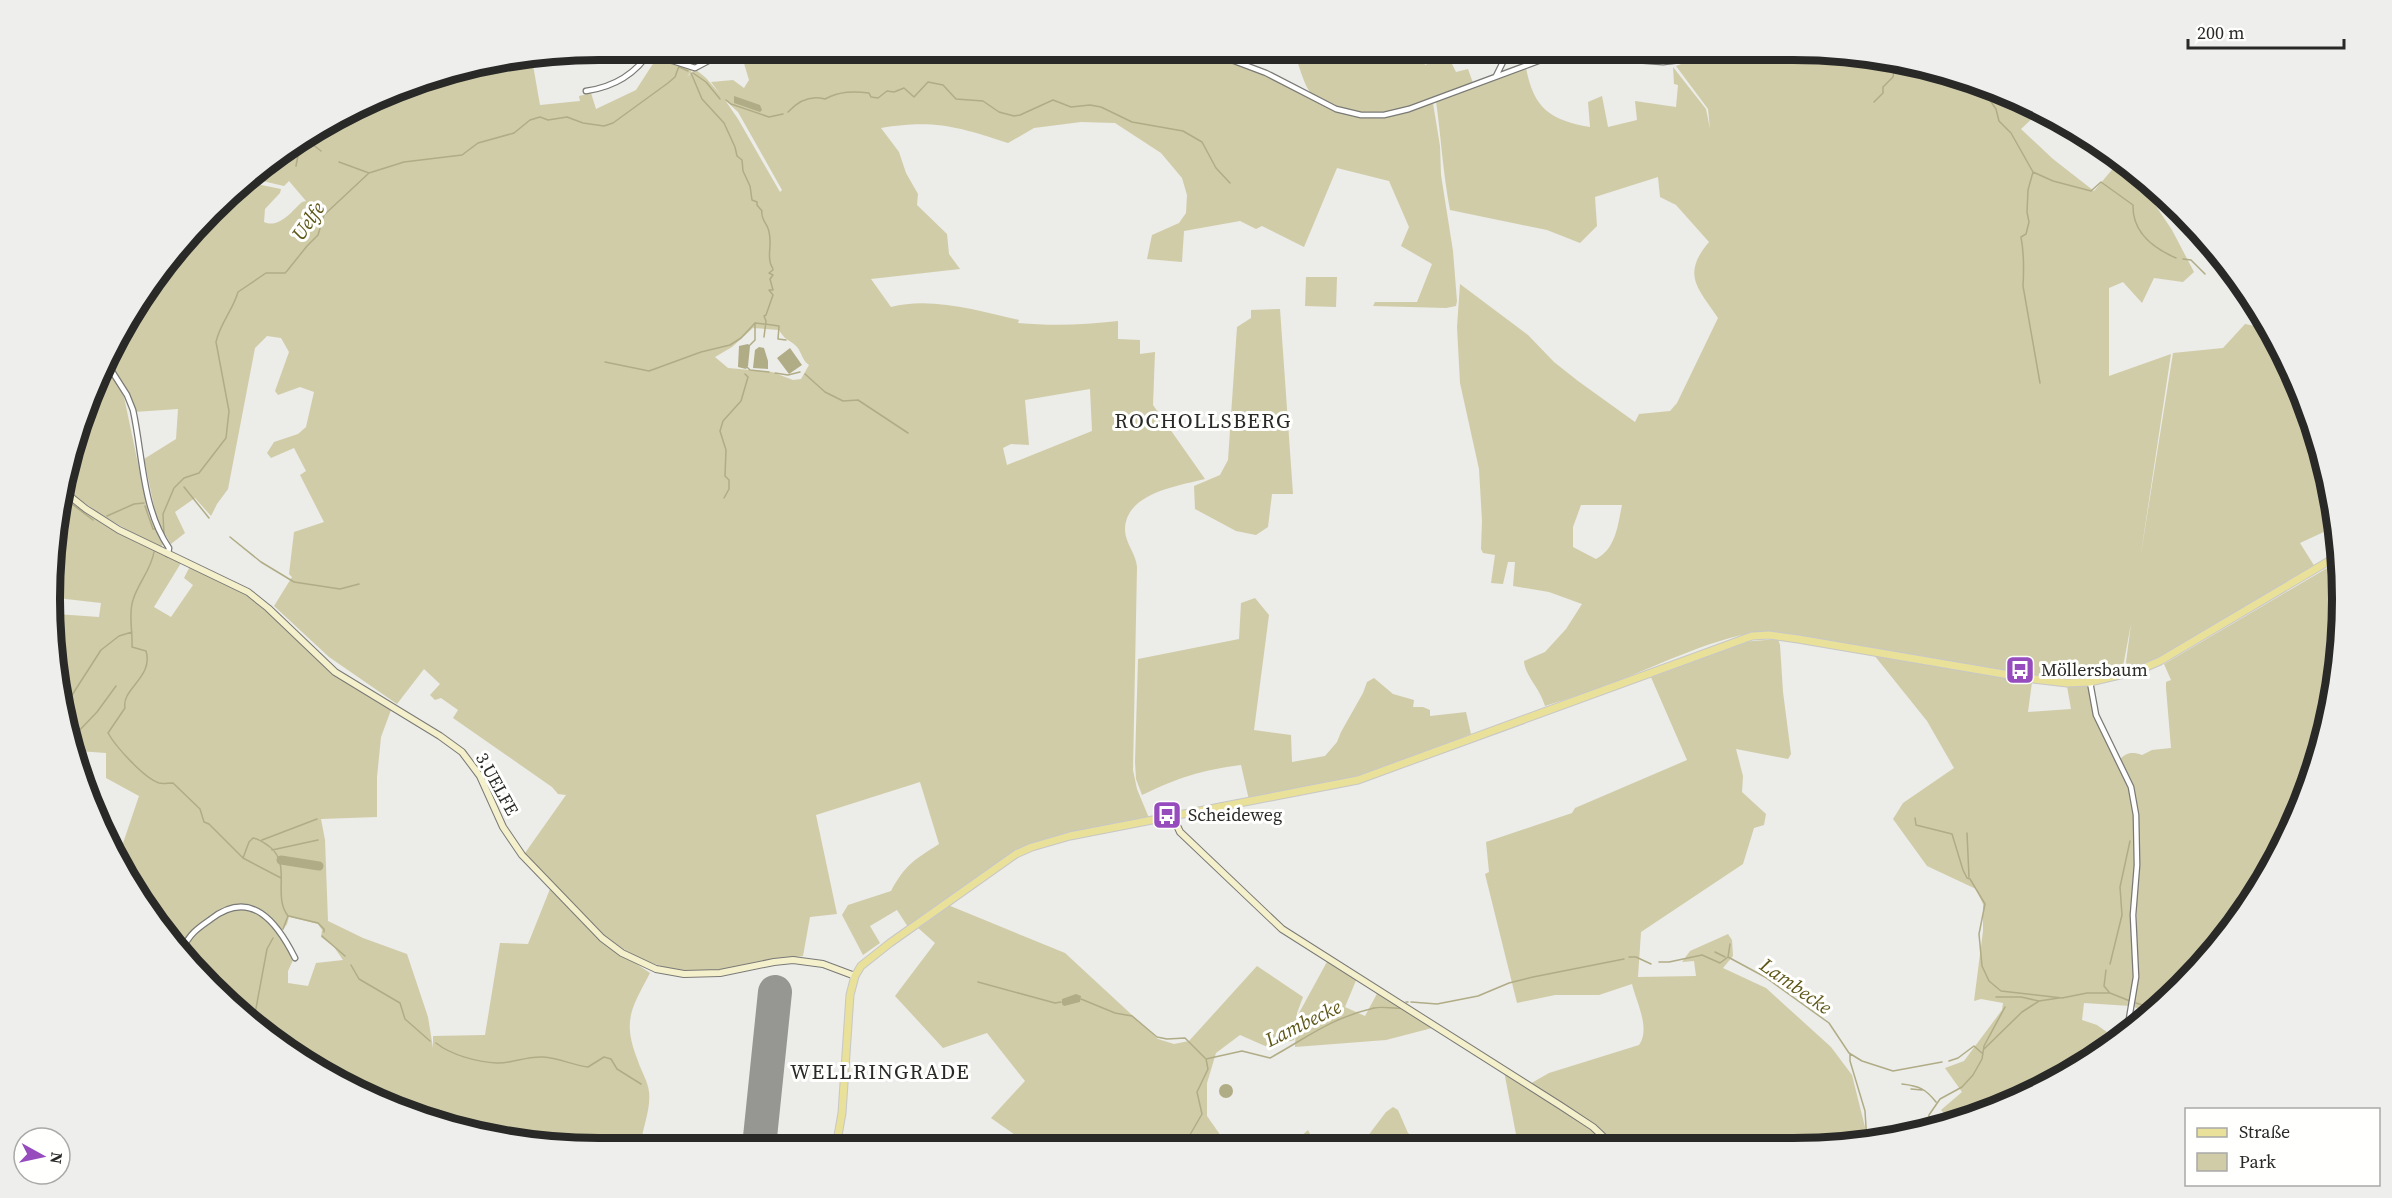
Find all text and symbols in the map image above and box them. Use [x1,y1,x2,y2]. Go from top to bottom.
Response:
scale bar [2188,12,2344,50]
text: 200 m [2197,20,2244,45]
water label: Uelfe [285,196,331,246]
district label: ROCHOLLSBERG [1114,406,1292,435]
bus stop icon: Möllersbaum [2004,654,2036,686]
place label: Möllersbaum [2041,657,2148,682]
street label: 3.UELFE [470,748,525,820]
bus stop icon: Scheideweg [1151,799,1183,831]
place label: Scheideweg [1188,802,1282,827]
water label: Lambecke [1754,951,1837,1021]
water label: Lambecke [1259,993,1346,1054]
district label: WELLRINGRADE [790,1057,970,1086]
legend [2185,1108,2380,1186]
text: Straße [2239,1119,2290,1144]
north arrow [12,1126,72,1186]
text: Park [2239,1149,2276,1174]
text: N [45,1151,69,1166]

